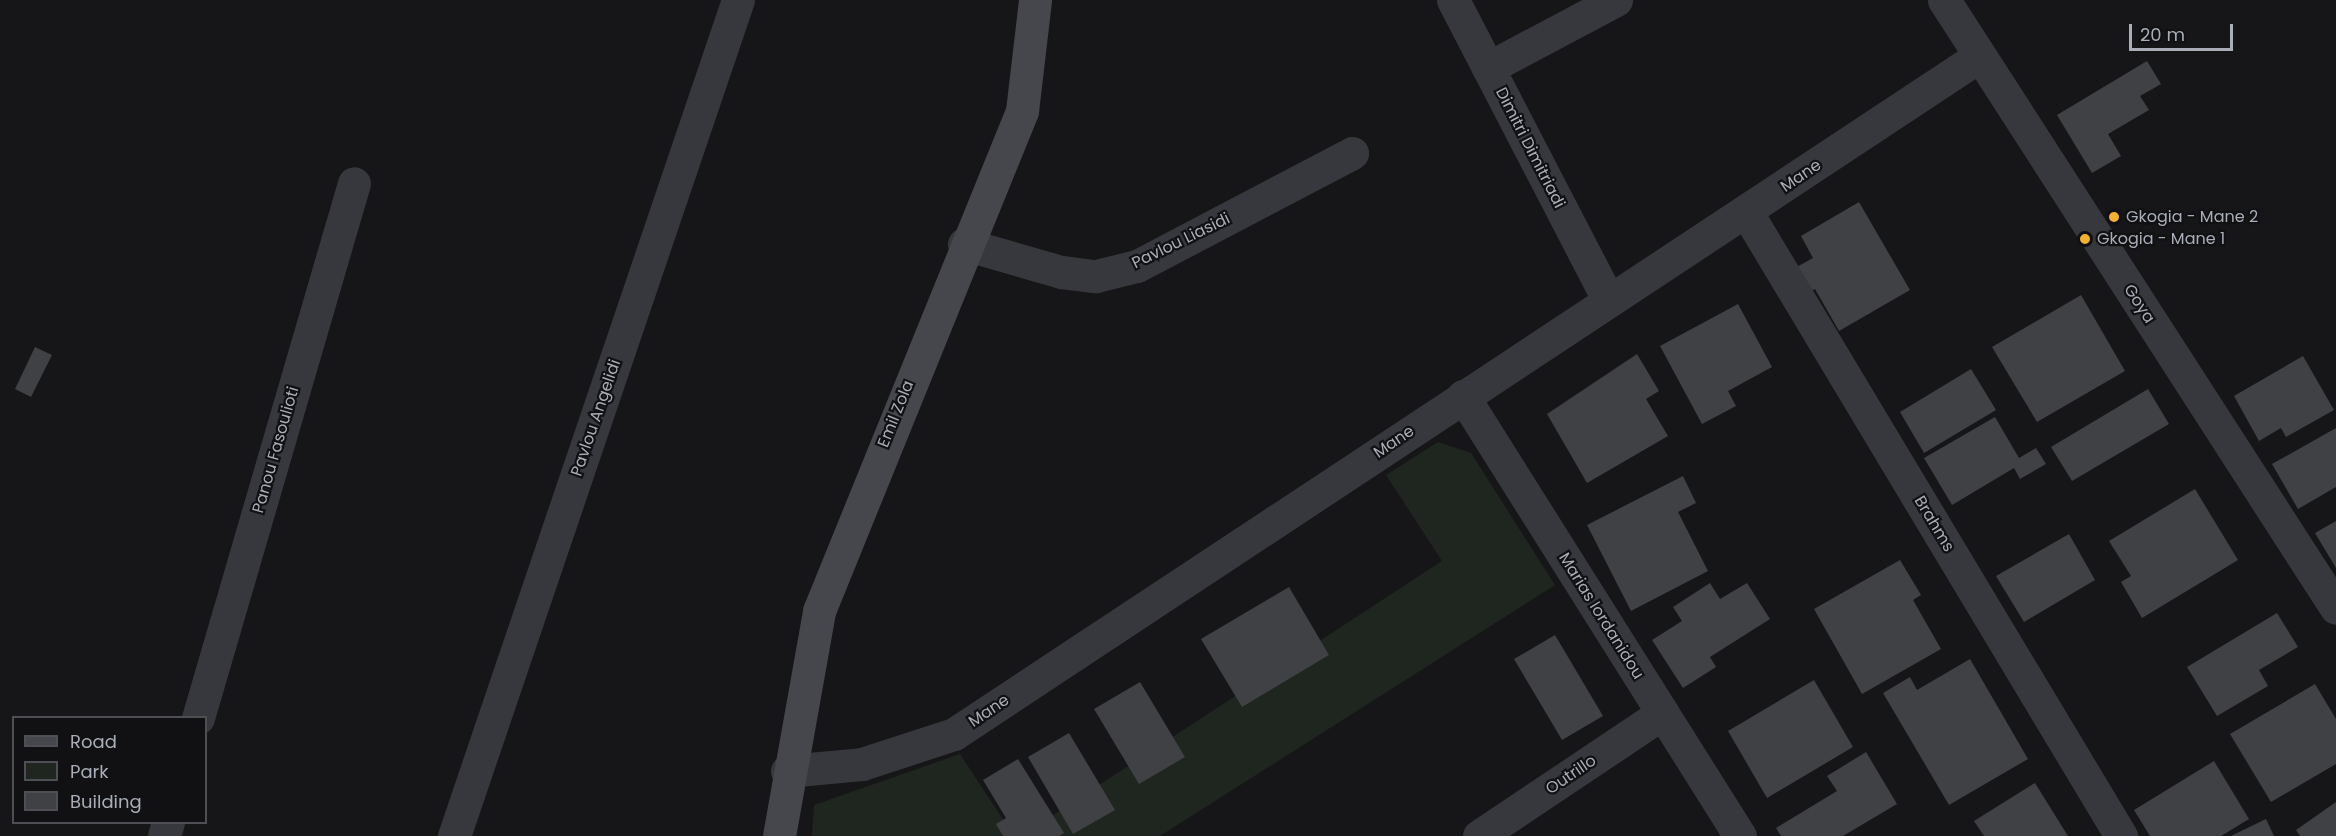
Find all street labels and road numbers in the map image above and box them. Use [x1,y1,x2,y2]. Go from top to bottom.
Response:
street label: Dimitri Dimitriadi [1491,85,1569,211]
street label: Mane [1777,156,1825,196]
street label: Pavlou Liasidi [1129,209,1233,273]
street label: Goya [2119,281,2159,327]
street label: Pavlou Angelidi [567,357,625,479]
street label: Emil Zola [874,378,918,450]
street label: Panou Fasoulioti [249,385,303,515]
street label: Mane [1370,422,1418,462]
street label: Brahms [1910,493,1958,555]
street label: Marias Iordanidou [1554,549,1648,683]
street label: Mane [965,691,1013,731]
street label: Outrillo [1542,751,1600,799]

